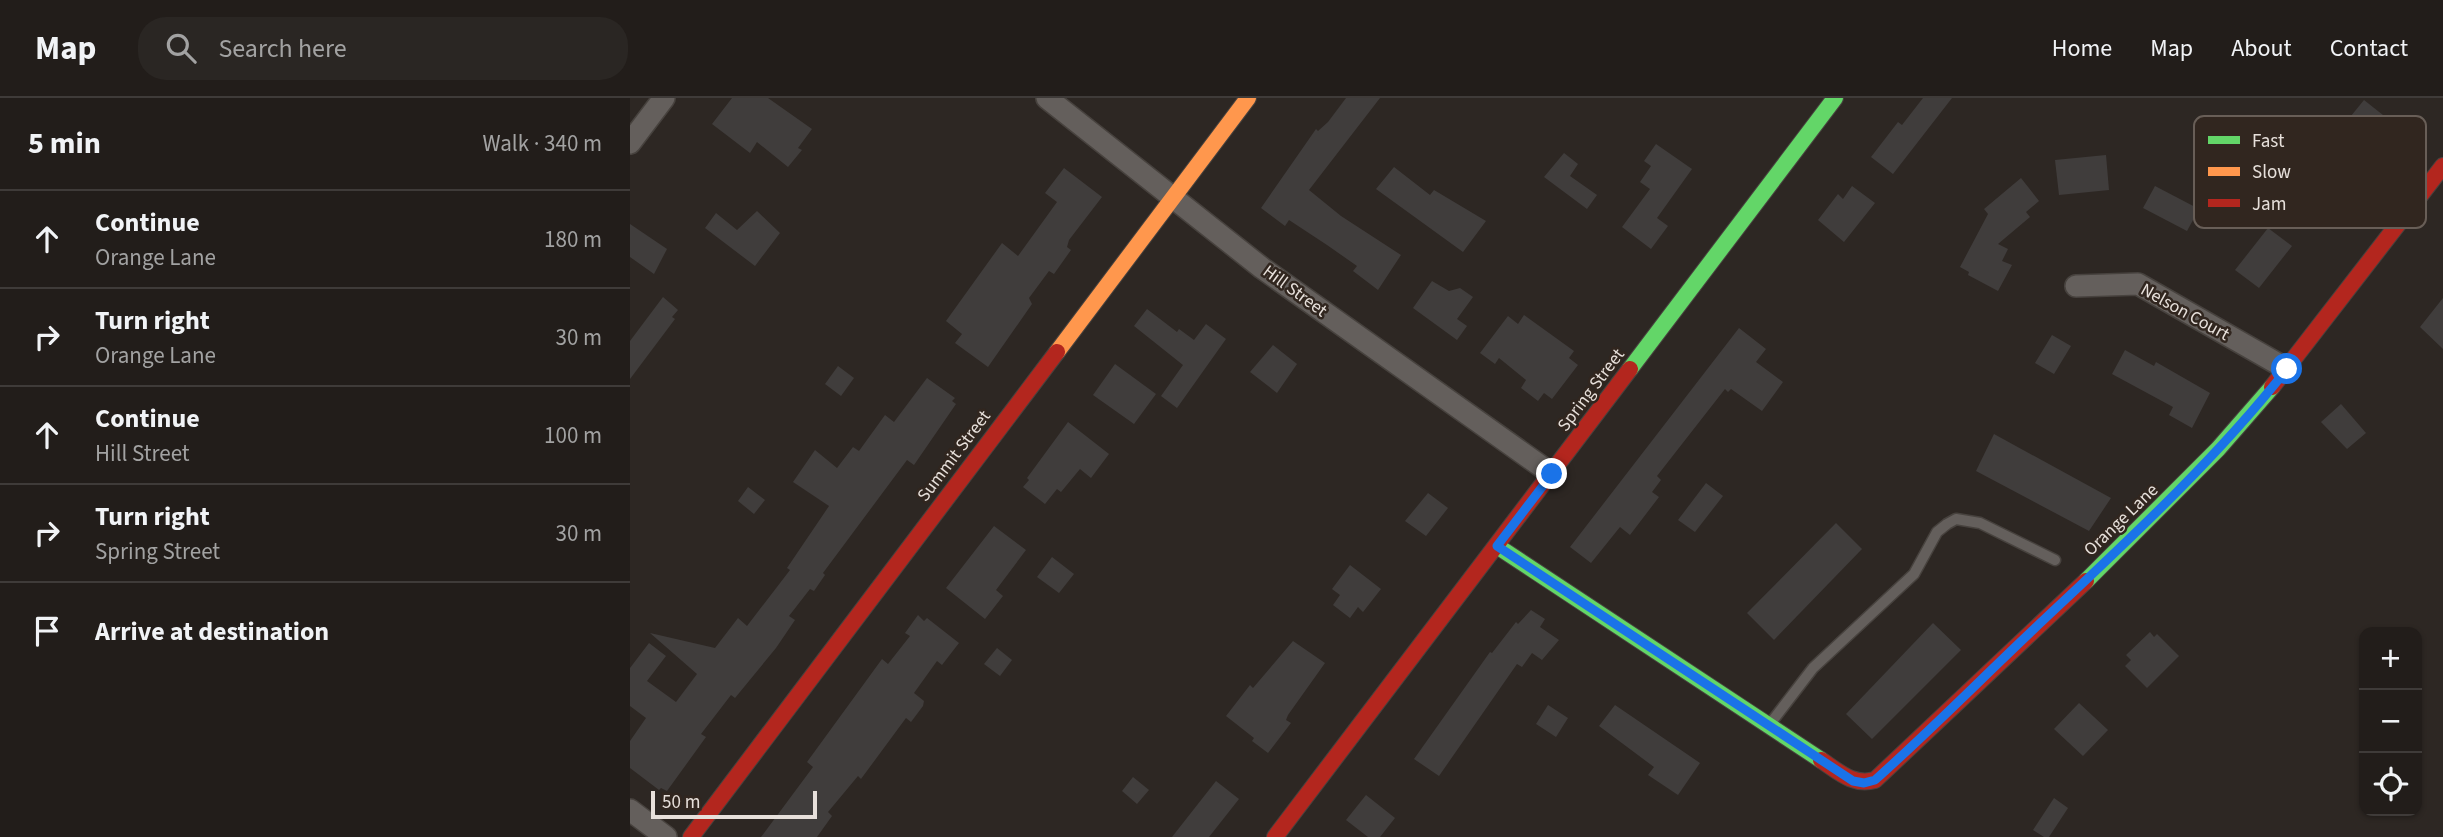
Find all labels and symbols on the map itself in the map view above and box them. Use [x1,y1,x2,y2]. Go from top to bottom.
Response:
legend [2194,116,2426,228]
text: Fast [2252,128,2285,155]
text: Slow [2252,159,2291,186]
text: Jam [2252,191,2286,218]
street label: Hill Street [1258,259,1332,323]
street label: Nelson Court [2136,277,2234,347]
street label: Spring Street [1552,343,1630,437]
route start [2271,353,2302,384]
street label: Summit Street [911,405,997,507]
route end [1536,458,1567,489]
street label: Orange Lane [2078,478,2164,562]
scale bar [651,788,817,820]

